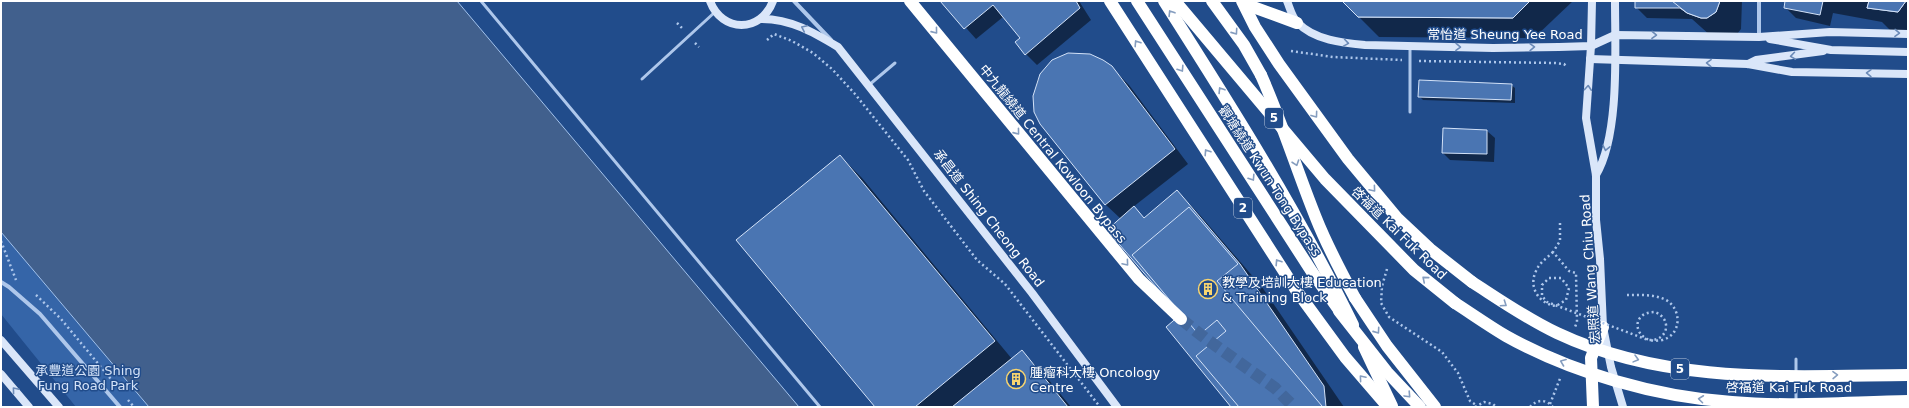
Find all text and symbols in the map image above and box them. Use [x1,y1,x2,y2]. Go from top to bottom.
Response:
one-way arrow [1169,10,1176,17]
one-way arrow [801,25,809,33]
one-way arrow [930,27,937,34]
street label: 常怡道 Sheung Yee Road [1427,27,1583,42]
one-way arrow [1230,28,1237,35]
one-way arrow [1894,29,1900,37]
one-way arrow [1651,31,1657,40]
one-way arrow [1343,38,1350,47]
one-way arrow [1134,40,1142,47]
one-way arrow [1455,43,1461,51]
one-way arrow [1529,43,1535,51]
one-way arrow [1790,51,1796,60]
one-way arrow [1706,59,1712,67]
street label: 中九龍繞道 Central Kowloon Bypass [976,62,1130,246]
one-way arrow [1176,65,1184,72]
one-way arrow [1866,69,1872,78]
one-way arrow [1583,85,1592,91]
one-way arrow [1218,87,1225,94]
street label: 觀塘繞道 Kwun Tong Bypass [1216,103,1324,259]
road number: 5 [1265,108,1283,128]
one-way arrow [1310,111,1317,118]
one-way arrow [1012,128,1019,135]
one-way arrow [1602,144,1611,151]
street label: 承昌道 Shing Cheong Road [931,146,1047,290]
one-way arrow [1205,149,1212,156]
one-way arrow [1291,159,1300,166]
one-way arrow [1247,174,1254,181]
street label: 啓福道 Kai Fuk Road [1348,184,1450,282]
one-way arrow [1368,184,1376,192]
street label: 宏照道 Wang Chiu Road [1577,194,1603,344]
road number: 2 [1234,198,1252,218]
one-way arrow [1121,259,1128,266]
one-way arrow [1275,259,1282,266]
place label: 教學及培訓大樓 Education & Training Block [1222,275,1382,305]
one-way arrow [1422,276,1429,283]
building icon: 教學及培訓大樓 Education & Training Block [1197,278,1219,300]
one-way arrow [1500,299,1507,306]
one-way arrow [1372,326,1379,333]
one-way arrow [1633,355,1639,363]
one-way arrow [1559,358,1566,366]
road number: 5 [1671,359,1689,379]
park label: 承豐道公園 Shing Fung Road Park [35,363,141,393]
place label: 腫瘤科大樓 Oncology Centre [1030,365,1161,395]
building icon: 腫瘤科大樓 Oncology Centre [1005,368,1027,390]
one-way arrow [1832,371,1838,379]
one-way arrow [1360,375,1367,383]
street label: 啓福道 Kai Fuk Road [1726,380,1852,395]
one-way arrow [13,388,20,395]
one-way arrow [1403,390,1411,398]
one-way arrow [1698,395,1704,404]

